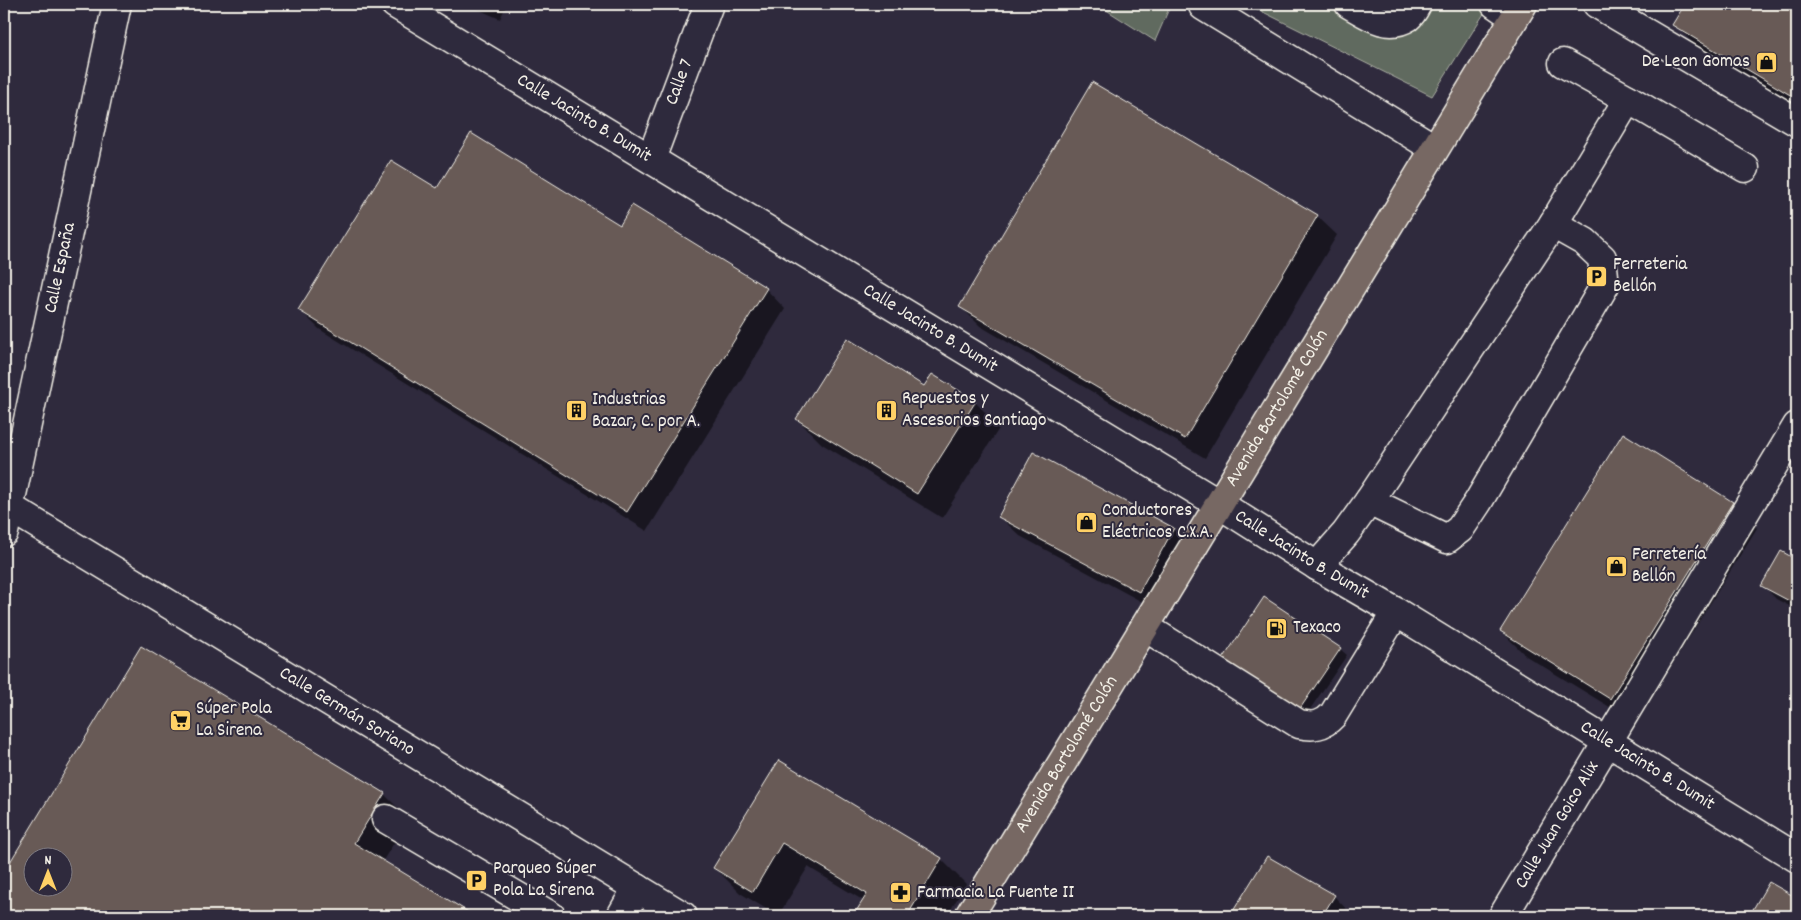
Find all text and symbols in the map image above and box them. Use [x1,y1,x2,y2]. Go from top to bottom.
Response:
place label: De Leon Gomas [1642,49,1750,76]
shop icon: De Leon Gomas [1754,50,1778,74]
street label: Calle 7 [659,55,701,109]
street label: Calle Jacinto B. Dumit [511,67,657,170]
street label: Calle España [38,219,84,316]
place label: Ferreteria Bellón [1613,252,1688,301]
parking icon: Ferreteria Bellón [1585,264,1609,288]
street label: Calle Jacinto B. Dumit [857,277,1003,380]
street label: Avenida Bartolomé Colón [1219,324,1336,492]
place label: Repuestos y Ascesorios Santiago [902,386,1046,435]
place label: Industrias Bazar, C. por A. [592,387,700,436]
building icon: Repuestos y Ascesorios Santiago [874,398,898,422]
building icon: Industrias Bazar, C. por A. [564,399,588,423]
place label: Conductores Eléctricos C.X.A. [1102,498,1213,547]
street label: Calle Jacinto B. Dumit [1229,503,1374,607]
shop icon: Conductores Eléctricos C.X.A. [1074,510,1098,534]
place label: Ferretería Bellón [1632,542,1707,591]
shop icon: Ferretería Bellón [1604,554,1628,578]
place label: Texaco [1293,615,1341,642]
fuel station icon: Texaco [1265,616,1289,640]
street label: Calle Germán Soriano [274,660,420,764]
street label: Avenida Bartolomé Colón [1009,671,1125,838]
place label: Súper Pola La Sirena [196,696,273,745]
supermarket icon: Súper Pola La Sirena [168,708,192,732]
street label: Calle Jacinto B. Dumit [1575,714,1720,818]
street label: Calle Juan Goico Alix [1509,756,1606,894]
north arrow [22,848,72,898]
text: N [45,851,52,871]
place label: Parqueo Súper Pola La Sirena [493,856,596,905]
parking icon: Parqueo Súper Pola La Sirena [465,868,489,892]
place label: Farmacia La Fuente II [917,880,1074,907]
pharmacy icon: Farmacia La Fuente II [889,881,913,905]

